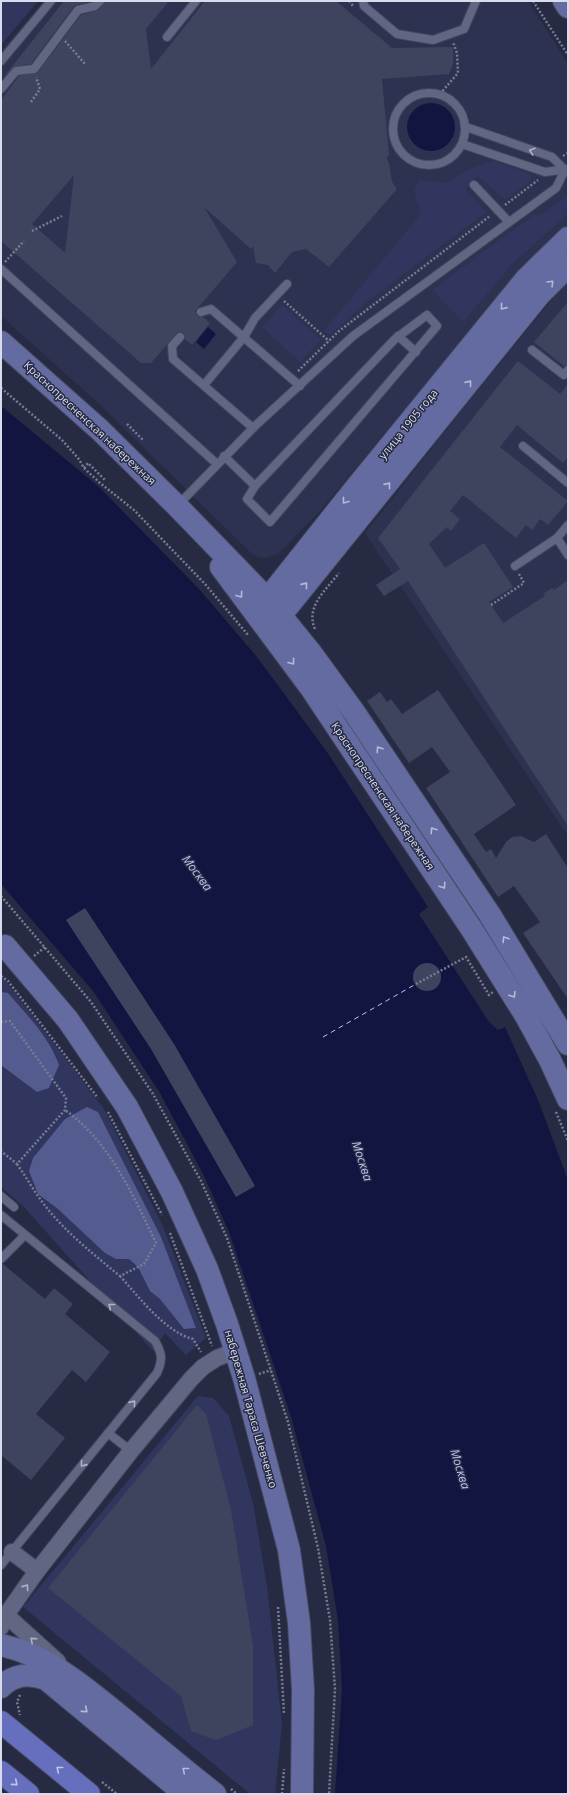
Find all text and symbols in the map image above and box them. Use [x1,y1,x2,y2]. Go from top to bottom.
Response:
one-way arrow [529,147,536,155]
one-way arrow [546,280,554,287]
one-way arrow [501,302,508,310]
street label: Краснопресненская набережная [21,357,160,488]
one-way arrow [464,380,471,387]
street label: улица 1905 года [375,385,441,462]
one-way arrow [383,482,390,489]
one-way arrow [343,497,350,504]
one-way arrow [301,583,308,590]
one-way arrow [235,591,243,598]
one-way arrow [287,658,294,665]
street label: Краснопресненская набережная [328,719,439,873]
one-way arrow [377,746,384,753]
one-way arrow [431,827,438,834]
water label: Москва [178,851,217,894]
one-way arrow [438,882,446,889]
one-way arrow [502,936,510,943]
one-way arrow [508,991,516,998]
water label: Москва [348,1139,377,1183]
one-way arrow [109,1303,116,1310]
street label: набережная Тараса Шевченко [222,1328,281,1490]
one-way arrow [128,1401,135,1408]
water label: Москва [446,1447,475,1491]
one-way arrow [81,1459,88,1466]
one-way arrow [21,1584,28,1591]
one-way arrow [30,1637,38,1644]
one-way arrow [80,1706,87,1713]
one-way arrow [56,1767,63,1774]
one-way arrow [182,1767,189,1774]
one-way arrow [10,1778,17,1785]

